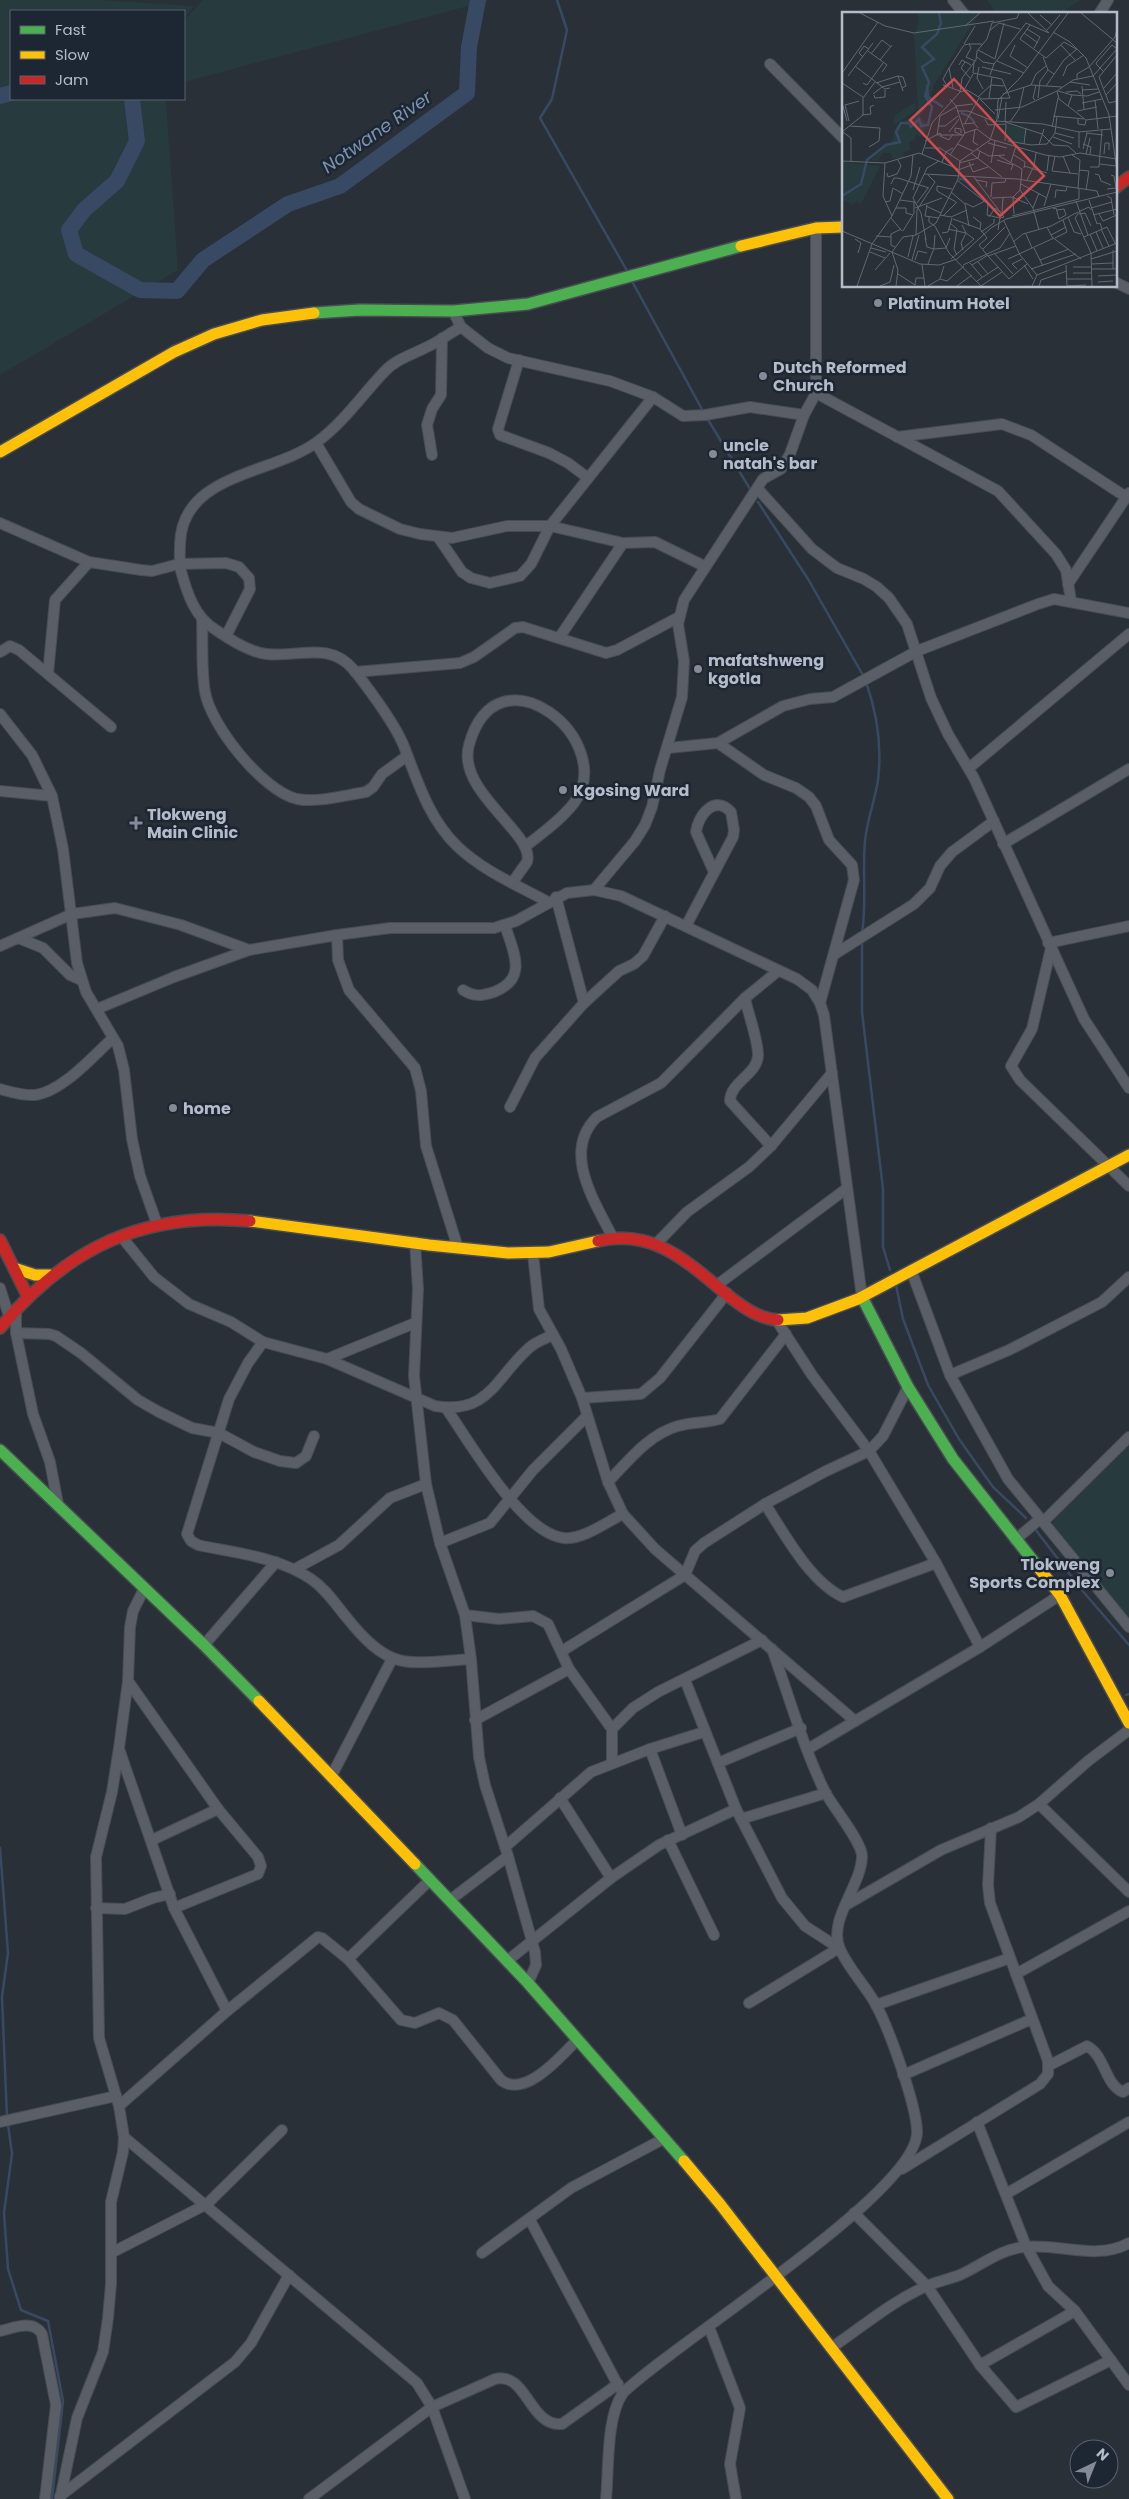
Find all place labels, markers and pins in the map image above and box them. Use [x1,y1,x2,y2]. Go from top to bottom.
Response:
place label: Platinum Hotel [888,292,1010,315]
marker: Platinum Hotel [872,297,884,309]
place label: Dutch Reformed Church [773,356,907,397]
marker: Dutch Reformed Church [757,370,769,382]
place label: uncle natah's bar [723,434,817,475]
marker: uncle natah's bar [707,448,719,460]
place label: mafatshweng kgotla [708,649,824,690]
marker: mafatshweng kgotla [692,663,704,675]
place label: Kgosing Ward [573,779,689,802]
marker: Kgosing Ward [557,784,569,796]
place label: Tlokweng Main Clinic [147,803,239,844]
marker: Tlokweng Main Clinic [129,816,143,830]
place label: home [183,1097,231,1120]
marker: home [167,1102,179,1114]
place label: Tlokweng Sports Complex [969,1553,1101,1594]
marker: Tlokweng Sports Complex [1104,1567,1116,1579]

